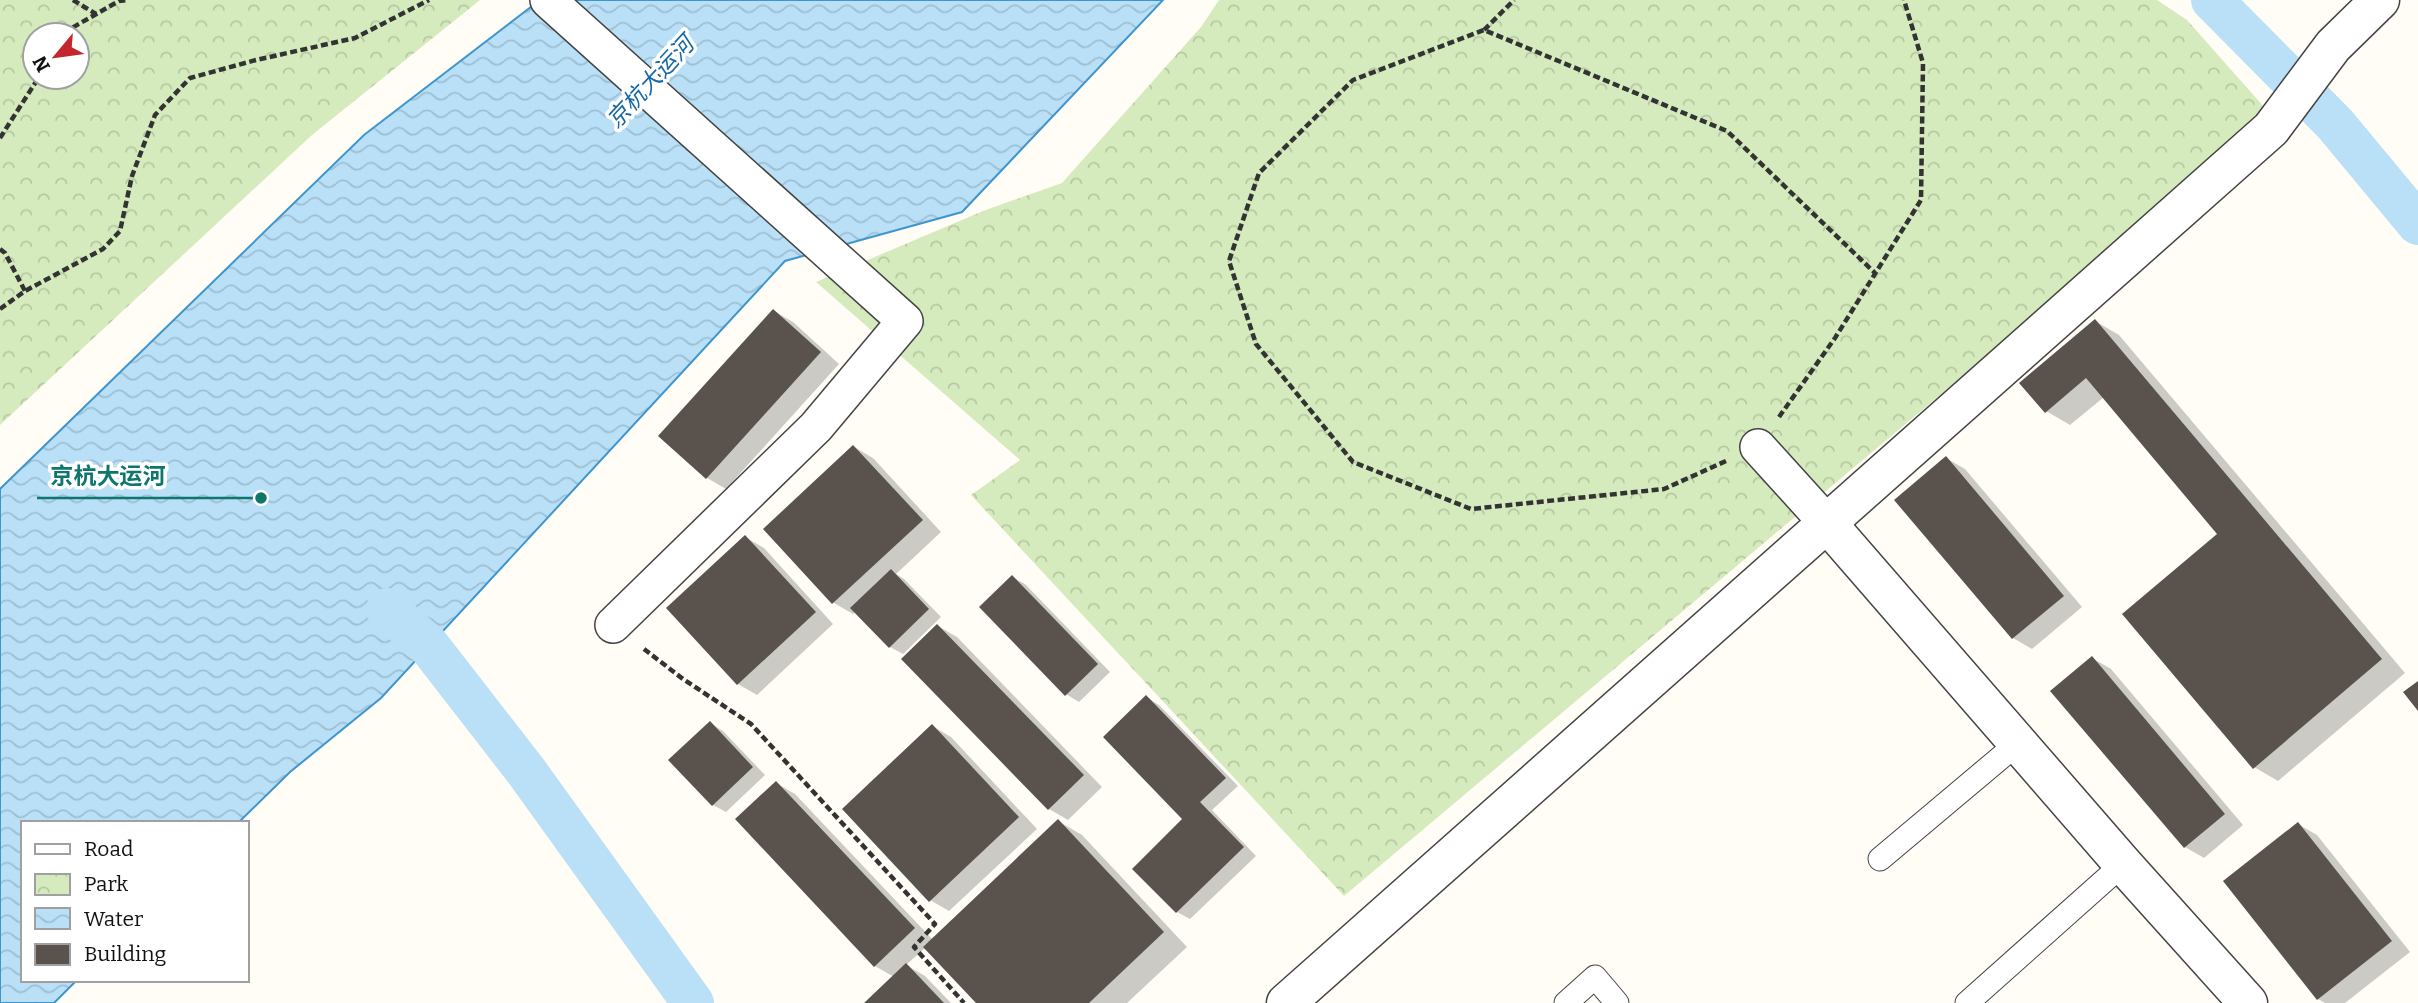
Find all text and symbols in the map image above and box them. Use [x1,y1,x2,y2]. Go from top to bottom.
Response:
north arrow [21,21,91,91]
water label: 京杭大运河 [601,27,702,134]
text: N [28,52,55,76]
callout: 京杭大运河 [37,454,180,498]
text: 京杭大运河 [51,462,166,490]
legend [21,821,248,982]
text: Road [84,836,133,862]
text: Park [84,871,128,897]
text: Water [84,906,143,932]
text: Building [84,941,167,967]

